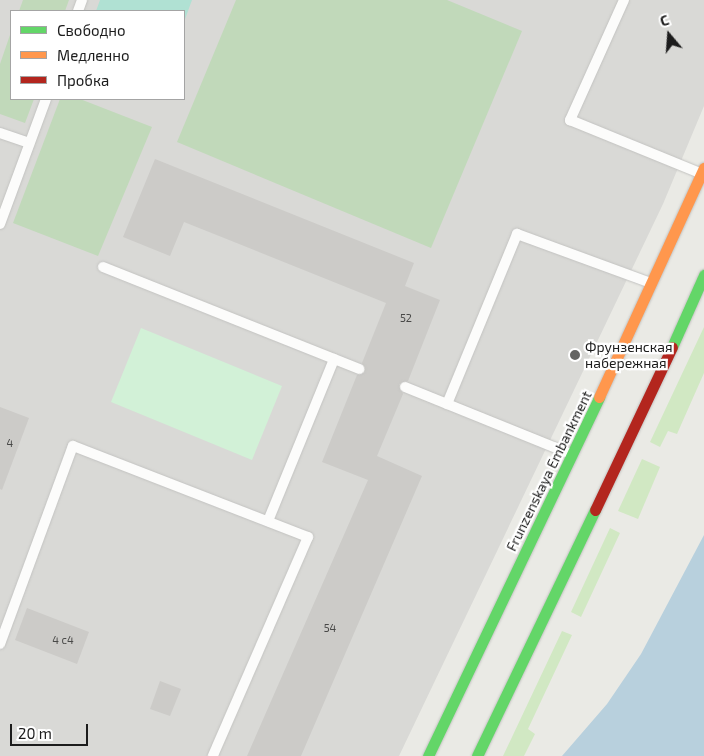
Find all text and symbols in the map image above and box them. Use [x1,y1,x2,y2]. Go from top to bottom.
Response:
legend [10,10,185,100]
north arrow [644,10,694,60]
text: С [658,11,671,30]
text: Свободно [57,21,126,39]
text: Медленно [57,46,130,64]
text: Пробка [57,71,109,89]
house number: 52 [400,311,412,325]
place label: Фрунзенская набережная [585,339,673,372]
marker: Фрунзенская набережная [569,349,581,361]
street label: Frunzenskaya Embankment [503,388,595,554]
house number: 4 [7,436,13,450]
house number: 54 [324,621,336,635]
house number: 4 с4 [52,633,74,647]
scale bar [12,714,90,746]
text: 20 m [18,724,52,742]

